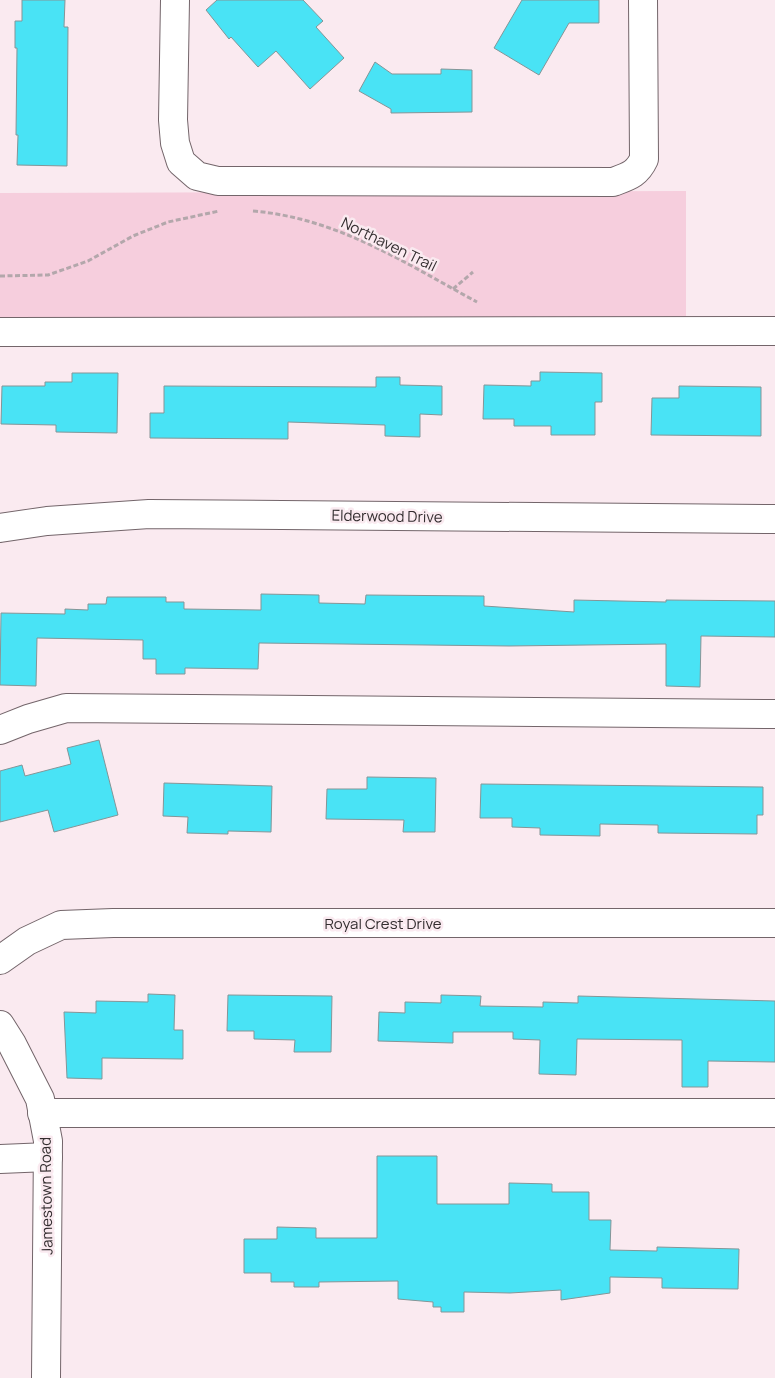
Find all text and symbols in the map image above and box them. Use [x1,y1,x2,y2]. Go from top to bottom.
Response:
street label: Northaven Trail [338,212,440,276]
street label: Elderwood Drive [331,505,443,527]
street label: Royal Crest Drive [324,913,442,934]
street label: Jamestown Road [34,1137,58,1255]

